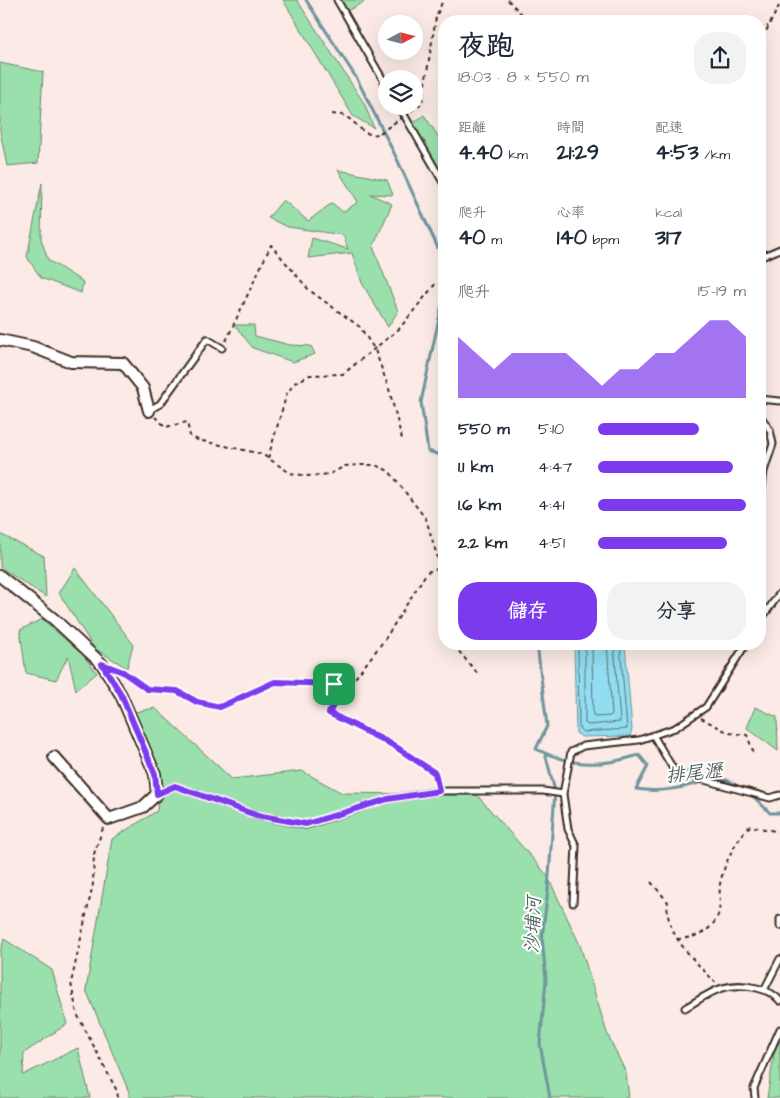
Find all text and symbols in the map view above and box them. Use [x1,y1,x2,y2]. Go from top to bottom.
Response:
north arrow [378,15,422,60]
map controls [378,15,423,115]
text: 夜跑 [458,27,514,66]
button: share [694,32,746,84]
text: 18:03 · 8 × 550 m [458,66,589,88]
button: layers [378,70,423,115]
text: 距離 [458,118,486,138]
text: 時間 [557,118,585,138]
text: 配速 [655,118,683,138]
text: 4.40 [458,138,503,167]
text: 21:29 [557,138,599,167]
text: 4:53 [655,138,699,167]
text: km [503,145,528,165]
text: /km [699,145,730,165]
text: 爬升 [458,203,486,223]
text: 心率 [557,203,585,223]
text: kcal [655,203,682,223]
text: 40 [458,223,486,252]
text: 140 [557,223,587,252]
text: 317 [655,223,682,252]
text: m [486,230,502,250]
text: bpm [587,230,619,250]
text: 15–19 m [698,280,746,302]
text: 爬升 [458,281,490,303]
text: 550 m [458,418,510,440]
text: 5:10 [538,418,564,440]
text: 1.1 km [458,456,493,478]
text: 4:47 [538,456,572,478]
text: 1.6 km [458,494,501,516]
text: 4:41 [538,494,565,516]
text: 2.2 km [458,532,507,554]
text: 4:51 [538,532,565,554]
button: 儲存 [458,582,597,640]
button: 分享 [607,582,746,640]
pin [313,663,355,705]
icon: arrive [320,670,348,698]
water label: 排尾瀝 [664,757,726,790]
water label: 沙埔河 [519,893,548,954]

